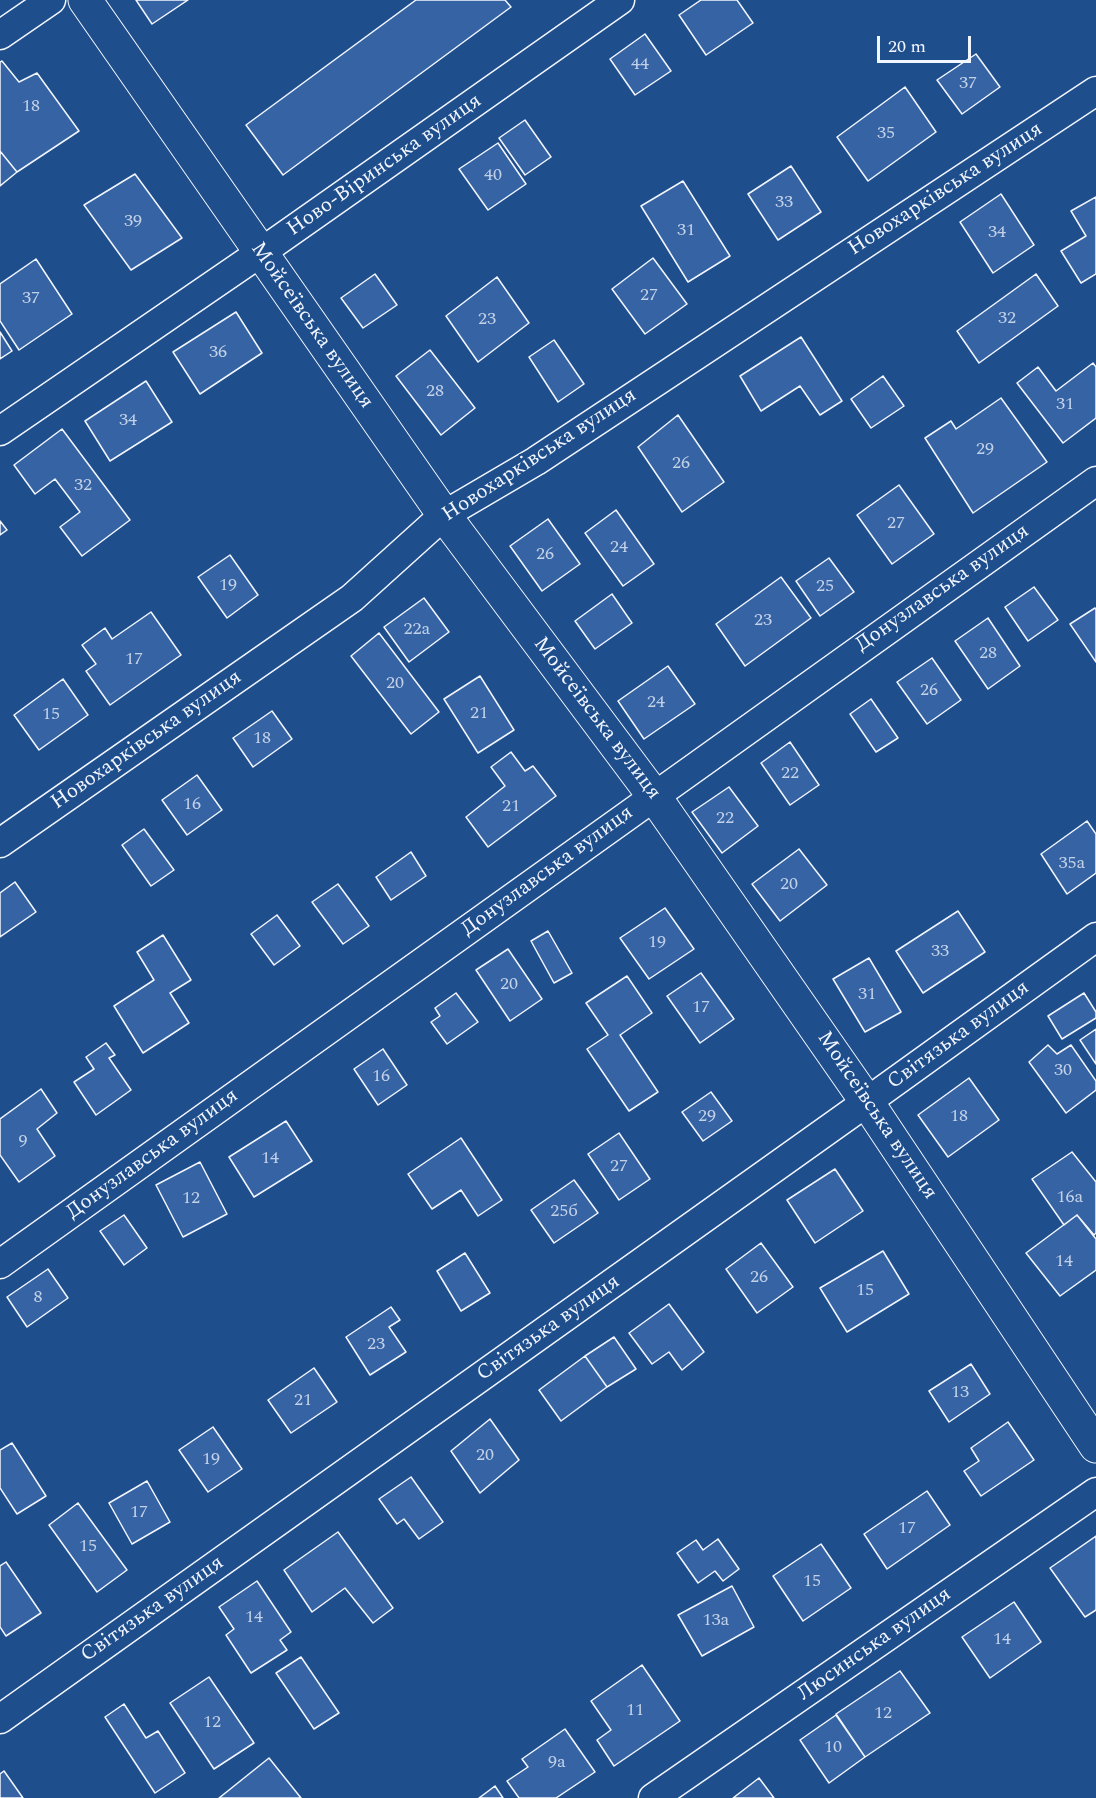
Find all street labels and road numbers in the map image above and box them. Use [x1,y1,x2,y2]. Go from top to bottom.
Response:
street label: Ново-Віринська вулиця [283,89,487,243]
street label: Новохарківська вулиця [844,118,1048,262]
street label: Мойсеївська вулиця [244,238,378,414]
street label: Новохарківська вулиця [438,384,642,528]
street label: Донузлавська вулиця [851,520,1035,658]
street label: Мойсеївська вулиця [527,633,665,805]
street label: Новохарківська вулиця [47,666,247,816]
street label: Донузлавська вулиця [457,801,639,943]
street label: Світязька вулиця [883,976,1035,1096]
street label: Мойсеївська вулиця [810,1027,942,1205]
street label: Донузлавська вулиця [62,1084,244,1226]
street label: Світязька вулиця [473,1270,625,1388]
street label: Світязька вулиця [77,1551,229,1669]
street label: Люсинська вулиця [793,1583,957,1707]

